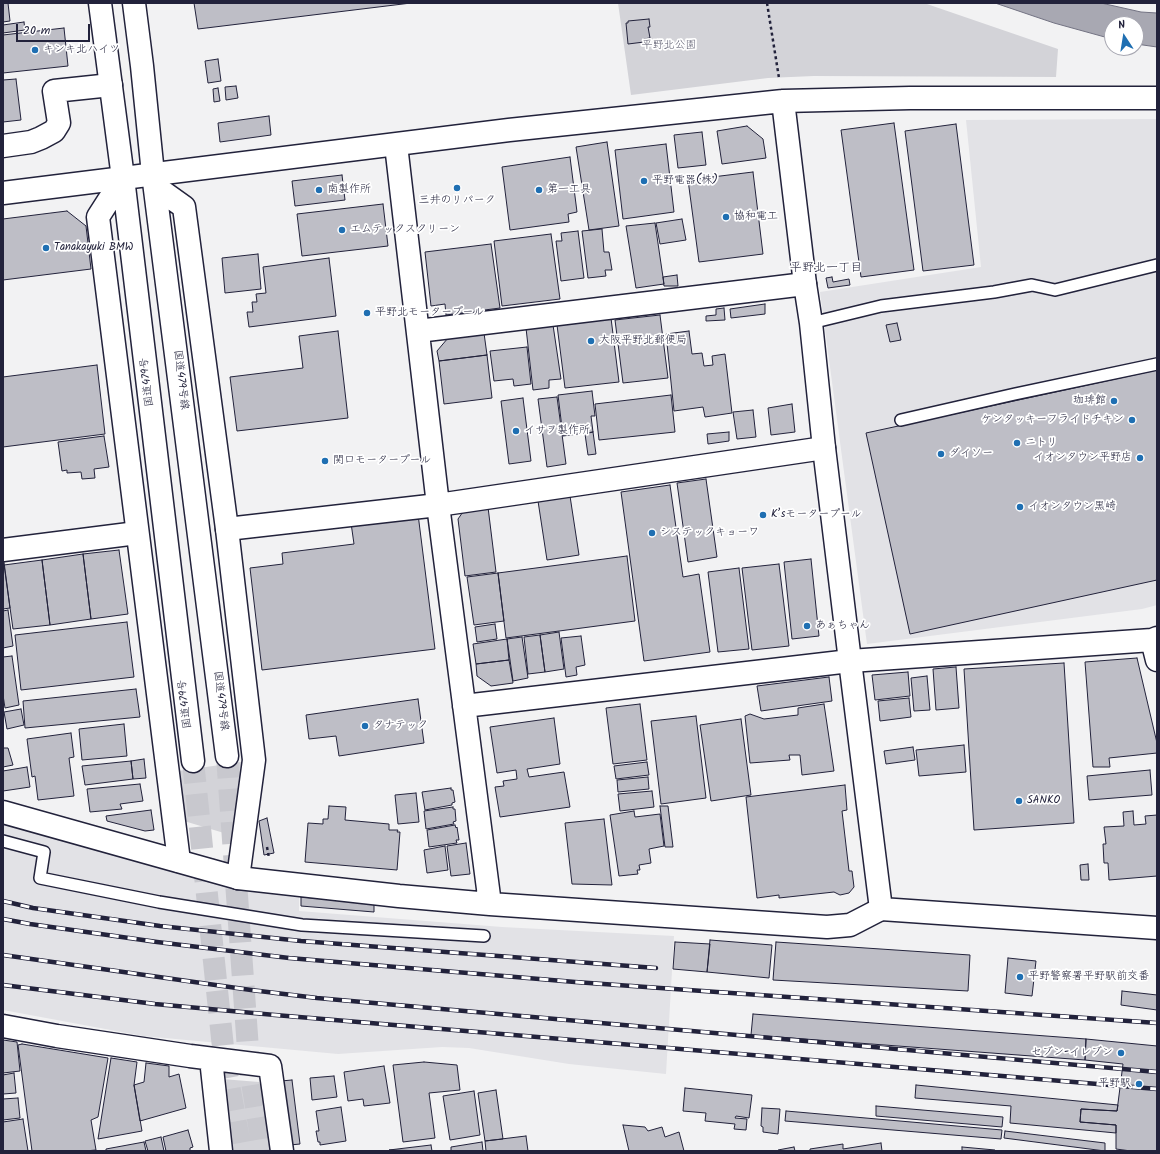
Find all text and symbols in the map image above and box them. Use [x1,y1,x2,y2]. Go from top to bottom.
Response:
scale bar [18,16,92,42]
north arrow [1104,16,1144,56]
text: N [1116,16,1127,35]
text: 20 m [23,21,50,40]
park label: 平野北公園 [642,39,696,53]
place label: キンキ北ハイツ [43,43,120,57]
marker: キンキ北ハイツ [30,45,40,55]
place label: 平野電器(株) [652,174,718,188]
marker: 平野電器(株) [639,176,649,186]
place label: 南製作所 [327,183,371,197]
marker: 三井のリパーク [452,183,462,193]
place label: 第一工具 [547,183,591,197]
marker: 南製作所 [314,185,324,195]
marker: 第一工具 [534,185,544,195]
place label: 三井のリパーク [419,194,495,208]
place label: 協和電工 [734,210,778,224]
marker: 協和電工 [721,212,731,222]
place label: エムテックスクリーン [350,223,460,237]
marker: エムテックスクリーン [337,225,347,235]
place label: Tanakayuki BMW [54,241,133,255]
marker: Tanakayuki BMW [41,243,51,253]
district label: 平野北一丁目 [790,262,862,276]
place label: 平野北モータープール [375,306,484,320]
marker: 平野北モータープール [362,308,372,318]
place label: 大阪平野北郵便局 [599,334,687,348]
marker: 大阪平野北郵便局 [586,336,596,346]
street label: 国道479号線 [170,349,190,411]
street label: 国道479号 [138,357,158,407]
place label: 珈琲館 [1073,394,1106,408]
marker: 珈琲館 [1109,396,1119,406]
place label: ケンタッキーフライドチキン [981,413,1124,427]
marker: ケンタッキーフライドチキン [1127,415,1137,425]
place label: イサヲ製作所 [524,424,590,438]
marker: イサヲ製作所 [511,426,521,436]
place label: ニトリ [1025,436,1058,450]
marker: ニトリ [1012,438,1022,448]
place label: ダイソー [949,447,993,461]
marker: ダイソー [936,449,946,459]
place label: イオンタウン平野店 [1033,451,1132,465]
marker: イオンタウン平野店 [1135,453,1145,463]
place label: 関口モータープール [333,454,431,468]
marker: 関口モータープール [320,456,330,466]
place label: イオンタウン黒崎 [1028,500,1116,514]
marker: イオンタウン黒崎 [1015,502,1025,512]
place label: K’sモータープール [771,508,862,522]
marker: K’sモータープール [758,510,768,520]
place label: システックキョーワ [660,526,759,540]
marker: システックキョーワ [647,528,657,538]
place label: あぁちゃん [815,619,870,633]
marker: あぁちゃん [802,621,812,631]
street label: 国道479号線 [210,670,230,732]
street label: 国道479号 [176,679,196,729]
place label: タナテック [373,719,428,733]
marker: タナテック [360,721,370,731]
place label: SANKO [1027,794,1060,808]
marker: SANKO [1014,796,1024,806]
place label: 平野警察署平野駅前交番 [1028,970,1149,984]
marker: 平野警察署平野駅前交番 [1015,972,1025,982]
place label: セブン-イレブン [1031,1046,1113,1060]
marker: セブン-イレブン [1116,1048,1126,1058]
place label: 平野駅 [1098,1077,1131,1091]
marker: 平野駅 [1134,1079,1144,1089]

